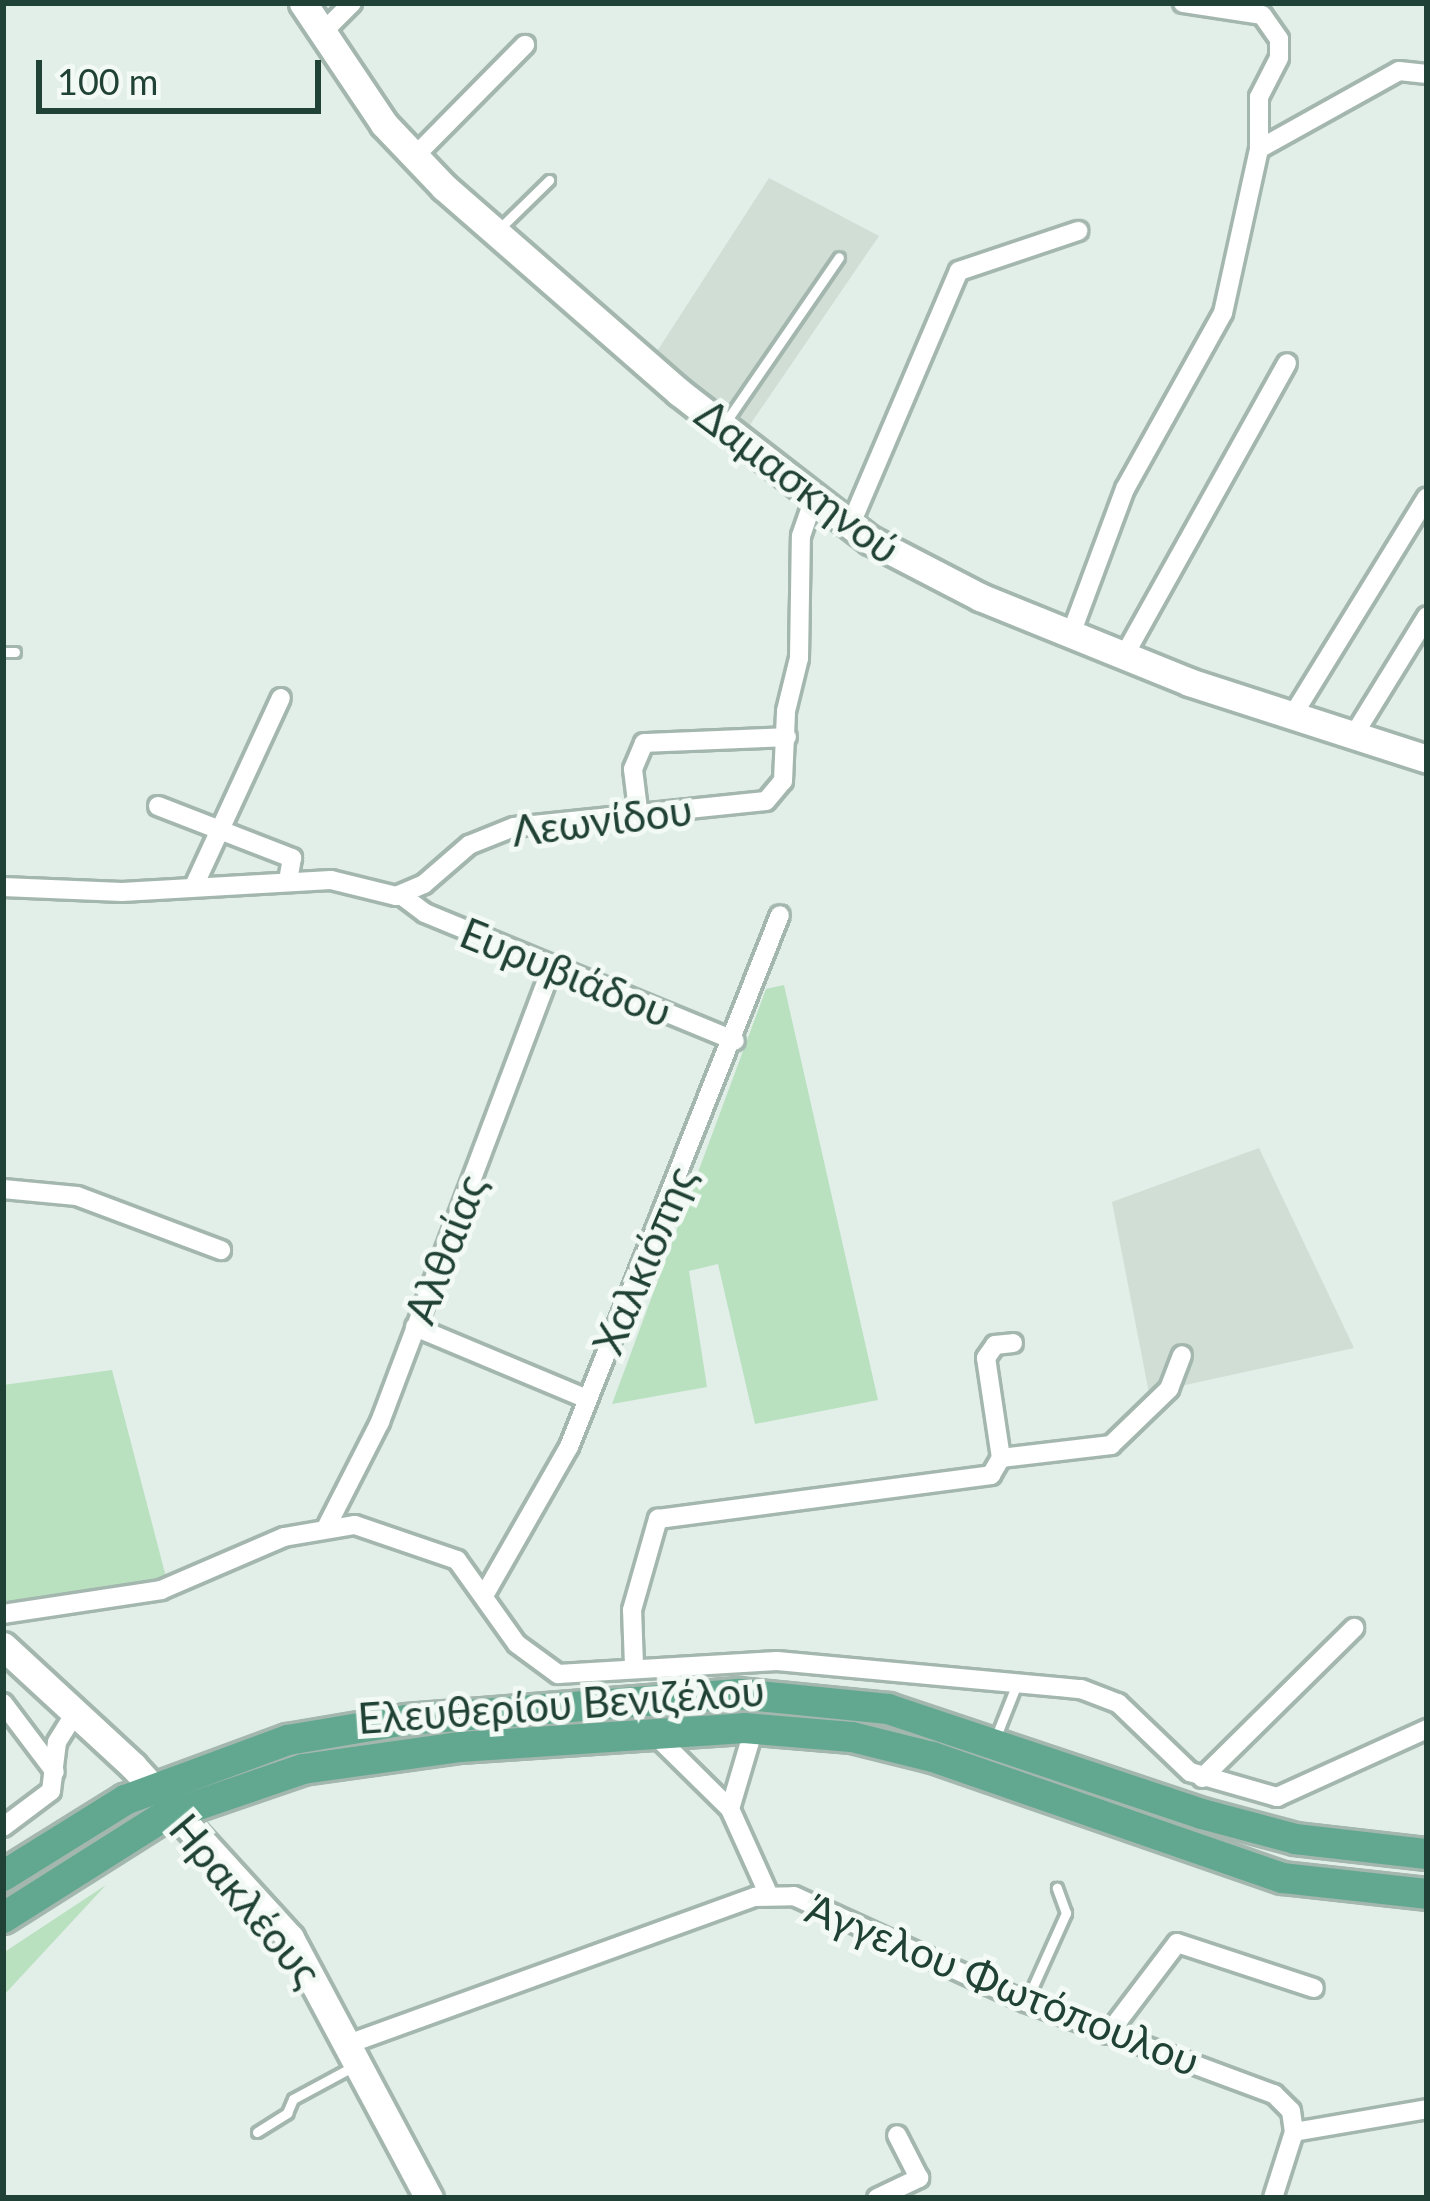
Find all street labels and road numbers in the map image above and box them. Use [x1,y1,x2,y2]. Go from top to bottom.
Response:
street label: Δαμασκηνού [686,388,910,574]
street label: Λεωνίδου [509,784,695,856]
street label: Ευρυβιάδου [453,907,679,1037]
street label: Χαλκιόπης [582,1159,706,1361]
street label: Αλθαίας [394,1168,496,1330]
street label: Ελευθερίου Βενιζέλου [356,1665,766,1743]
street label: Ηρακλέους [160,1804,332,1996]
street label: Άγγελου Φωτόπουλου [799,1882,1207,2086]

